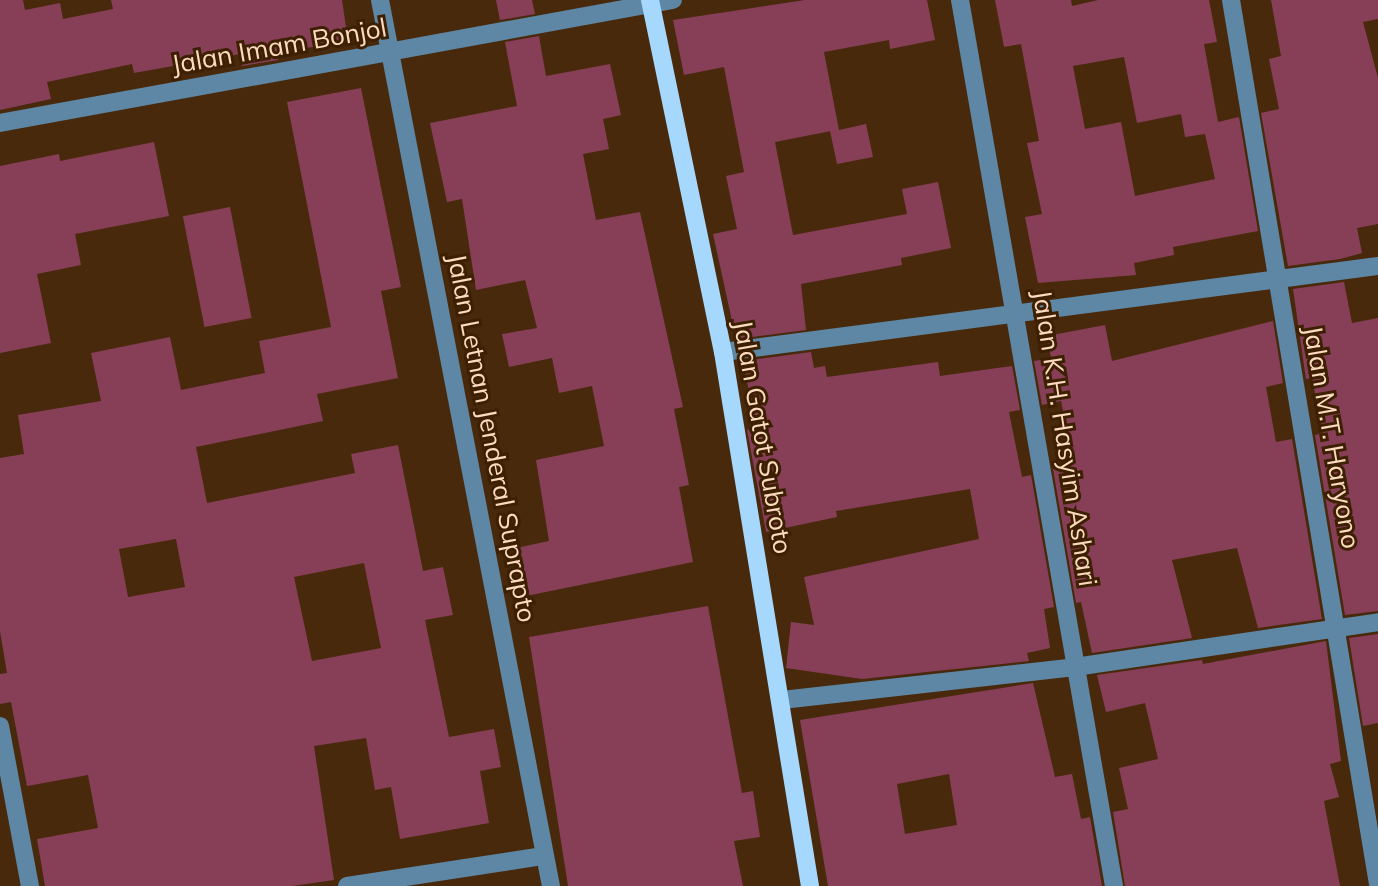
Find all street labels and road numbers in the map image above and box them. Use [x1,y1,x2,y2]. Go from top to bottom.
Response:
street label: Jalan Imam Bonjol [169,12,389,80]
street label: Jalan Letnan Jenderal Suprapto [441,251,543,625]
street label: Jalan K.H. Hasyim Ashari [1026,288,1104,588]
street label: Jalan Gatot Subroto [727,318,799,556]
street label: Jalan M.T. Haryono [1297,323,1367,551]

